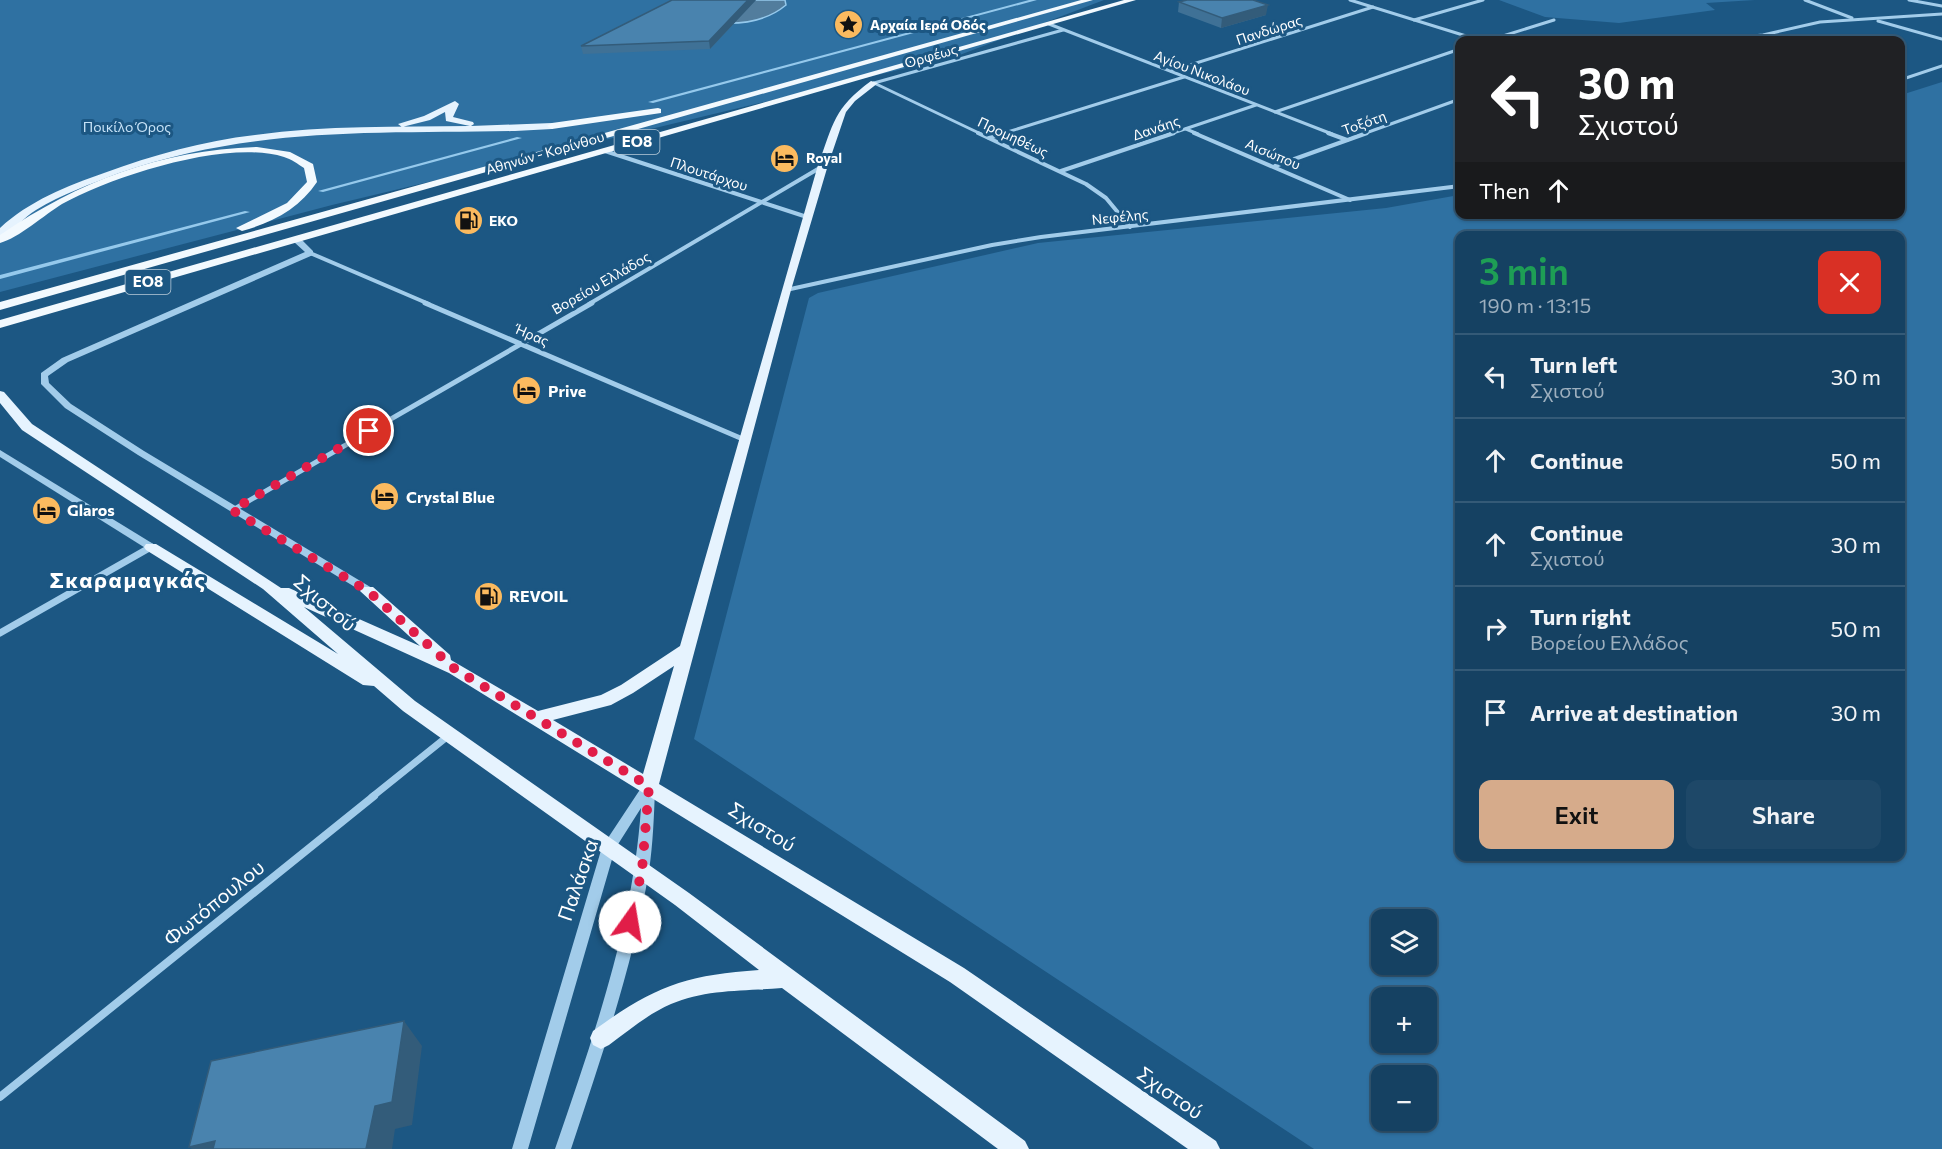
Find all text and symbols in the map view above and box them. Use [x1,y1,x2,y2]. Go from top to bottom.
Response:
place icon: Αρχαία Ιερά Οδός [833,9,865,41]
street label: Πανδώρας [1234,11,1304,48]
place label: Αρχαία Ιερά Οδός [870,16,986,33]
street label: Ορφέως [902,40,959,71]
street label: Αγίου Νικολάου [1152,46,1253,99]
text: 30 m [1578,56,1675,108]
icon: left [1479,60,1557,138]
street label: Τοξότη [1339,107,1388,138]
text: Σχιστού [1578,108,1679,141]
street label: Δανάης [1130,112,1182,144]
street label: Προμηθέως [975,113,1051,160]
park label: Ποικίλο Όρος [83,118,171,135]
street label: Αθηνών - Κορίνθου [484,127,606,178]
road number: ΕΟ8 [614,130,660,154]
street label: Αισώπου [1243,134,1303,173]
hotel icon: Royal [769,142,801,174]
place label: Royal [806,149,842,166]
street label: Πλουτάρχου [668,153,750,194]
icon: ahead [1542,174,1575,207]
text: Then [1479,177,1530,204]
fuel station icon: EKO [452,205,484,237]
street label: Νεφέλης [1091,205,1149,228]
place label: EKO [489,212,518,229]
street label: Βορείου Ελλάδος [548,247,653,318]
text: 3 min [1479,248,1569,292]
button: close [1818,251,1881,314]
road number: ΕΟ8 [126,270,170,294]
text: 190 m · 13:15 [1479,293,1591,317]
street label: Ήρας [511,319,552,349]
text: Turn left [1530,351,1617,378]
icon: left [1479,360,1512,393]
text: 30 m [1831,363,1881,390]
hotel icon: Prive [511,375,543,407]
text: Σχιστού [1530,378,1605,402]
place label: Prive [548,381,586,400]
pin [343,405,394,456]
icon: arrive [352,414,385,447]
icon: ahead [1479,444,1512,477]
text: Continue [1530,447,1623,474]
text: 50 m [1831,447,1881,474]
hotel icon: Crystal Blue [369,481,401,513]
place label: Crystal Blue [406,487,495,506]
hotel icon: Glaros [30,494,62,526]
place label: Glaros [67,500,115,519]
text: Continue [1530,519,1623,546]
icon: ahead [1479,528,1512,561]
text: 30 m [1831,531,1881,558]
text: Σχιστού [1530,546,1605,570]
district label: Σκαραμαγκάς [49,566,207,593]
street label: Σχιστού [290,569,362,636]
fuel station icon: REVOIL [472,580,504,612]
place label: REVOIL [509,586,568,605]
text: Turn right [1530,603,1631,630]
icon: right [1479,612,1512,645]
text: 50 m [1831,615,1881,642]
text: Βορείου Ελλάδος [1530,630,1689,654]
icon: arrive [1479,696,1512,729]
text: Arrive at destination [1530,699,1738,726]
text: 30 m [1831,699,1881,726]
button: Exit [1479,780,1674,849]
button: Share [1686,780,1881,849]
street label: Σχιστού [725,796,800,856]
street label: Παλάσκα [552,836,602,924]
street label: Φωτόπουλου [158,854,268,950]
position arrow [598,890,662,954]
map controls [1371,909,1437,1131]
button: layers [1371,909,1437,975]
button: + [1371,987,1437,1053]
street label: Σχιστού [1133,1061,1208,1123]
button: − [1371,1065,1437,1131]

